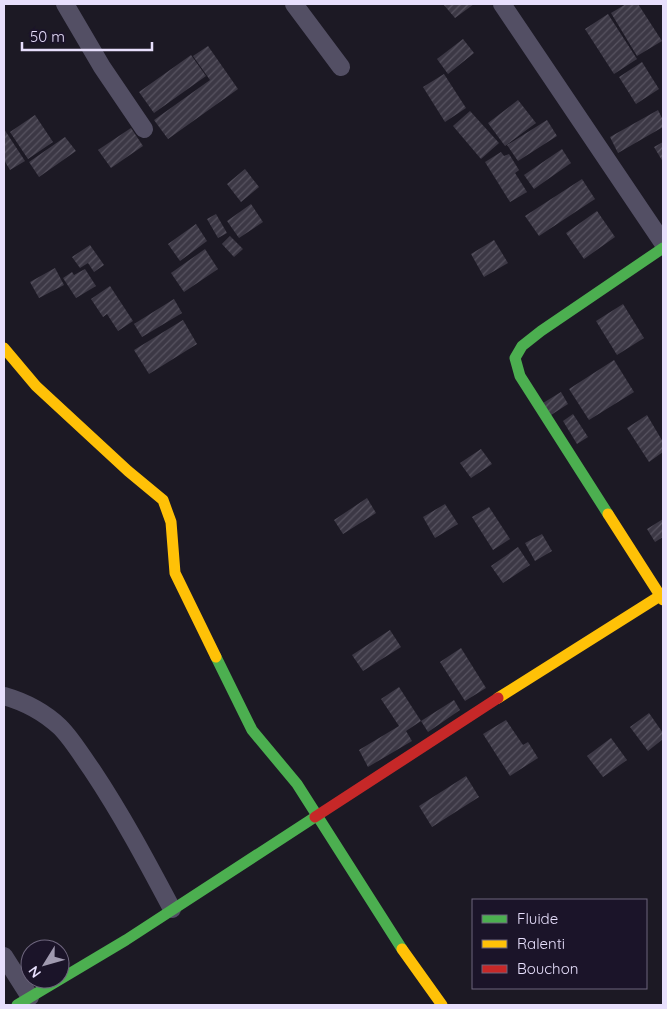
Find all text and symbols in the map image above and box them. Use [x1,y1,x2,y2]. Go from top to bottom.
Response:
scale bar [22,20,152,52]
text: 50 m [30,27,65,46]
legend [472,899,647,989]
text: Fluide [517,909,558,928]
text: Ralenti [517,934,565,953]
north arrow [20,939,70,989]
text: Bouchon [517,959,578,978]
text: N [24,962,45,981]

